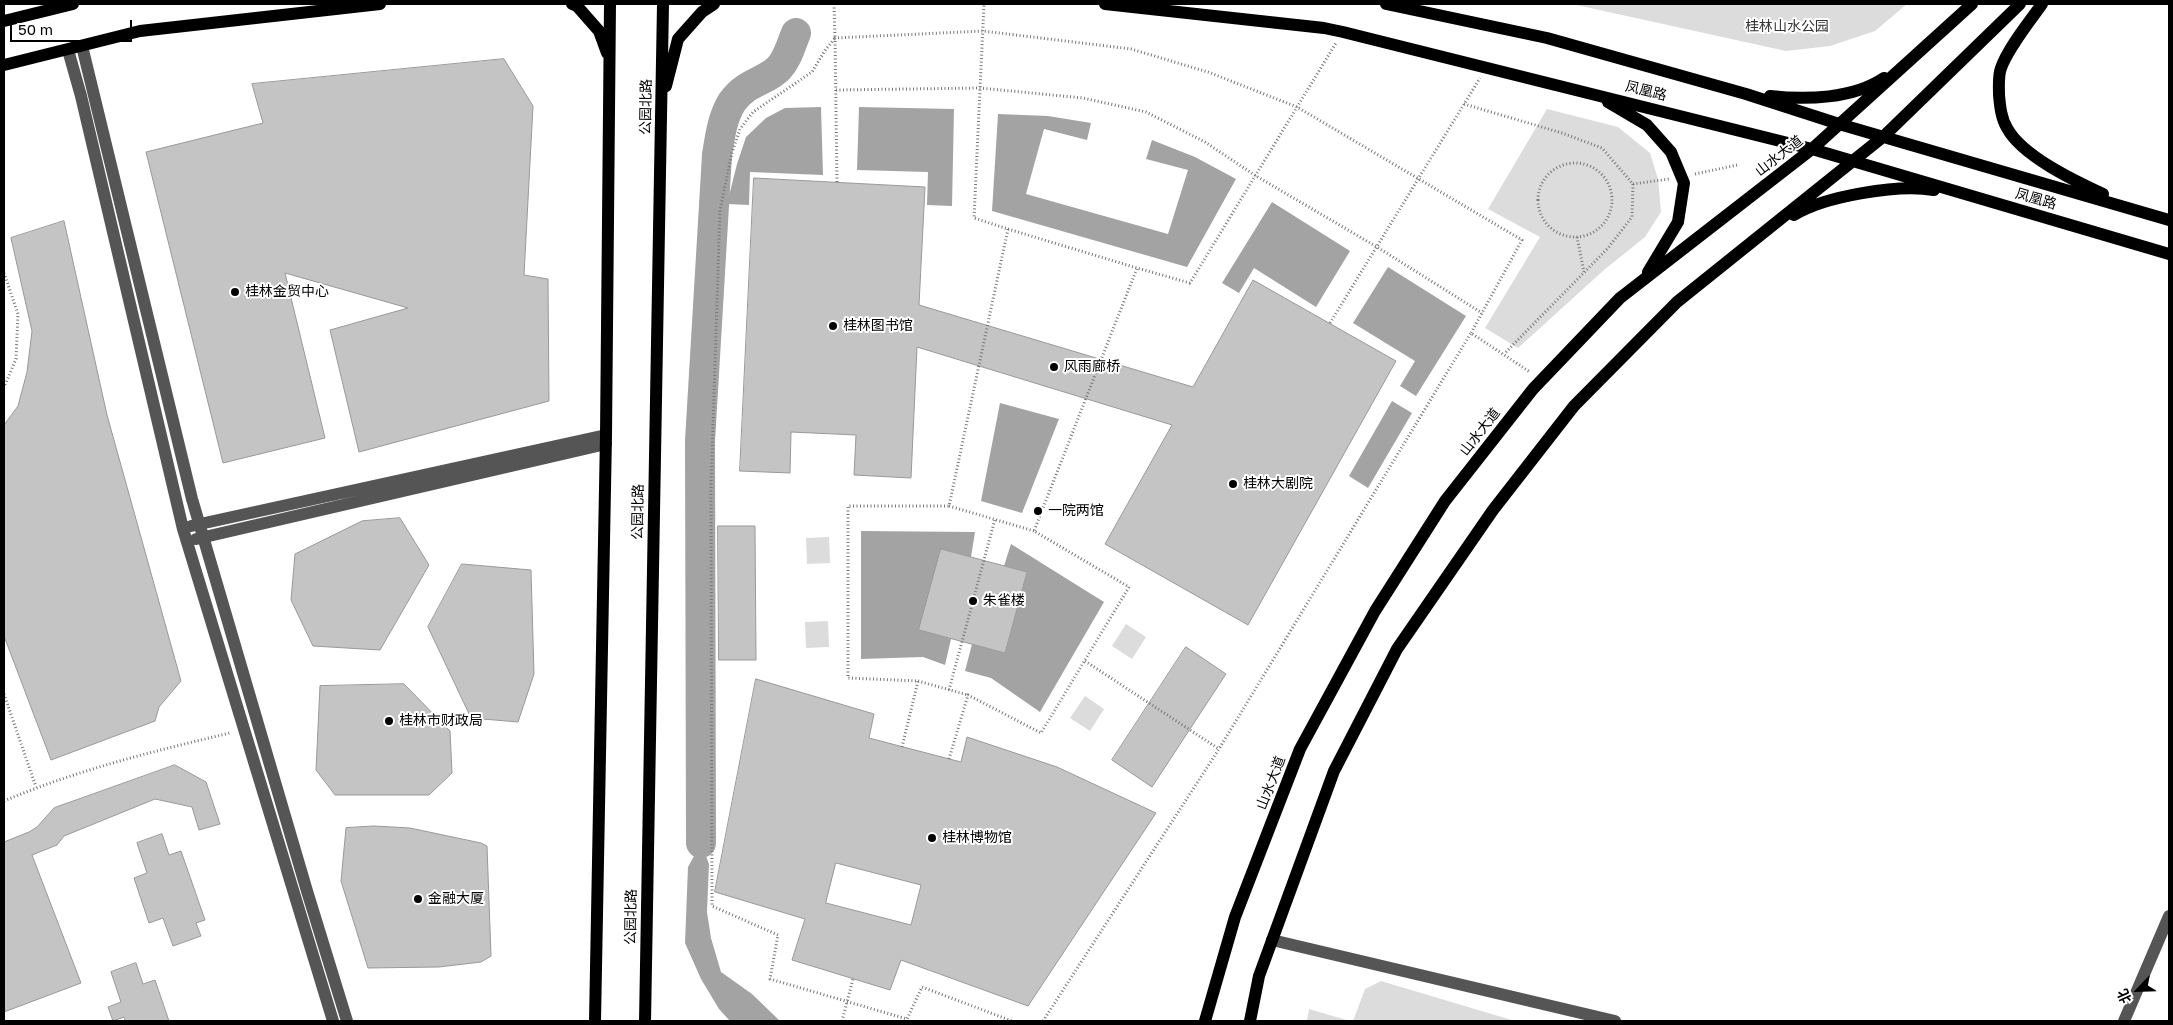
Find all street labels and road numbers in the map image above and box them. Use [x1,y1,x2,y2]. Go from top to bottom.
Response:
street label: 凤凰路 [1624,78,1668,104]
street label: 公园北路 [637,79,655,135]
street label: 山水大道 [1752,132,1806,180]
street label: 凤凰路 [2013,185,2059,213]
street label: 山水大道 [1456,405,1504,459]
street label: 公园北路 [629,484,647,540]
street label: 山水大道 [1253,754,1289,812]
street label: 公园北路 [622,889,640,945]

